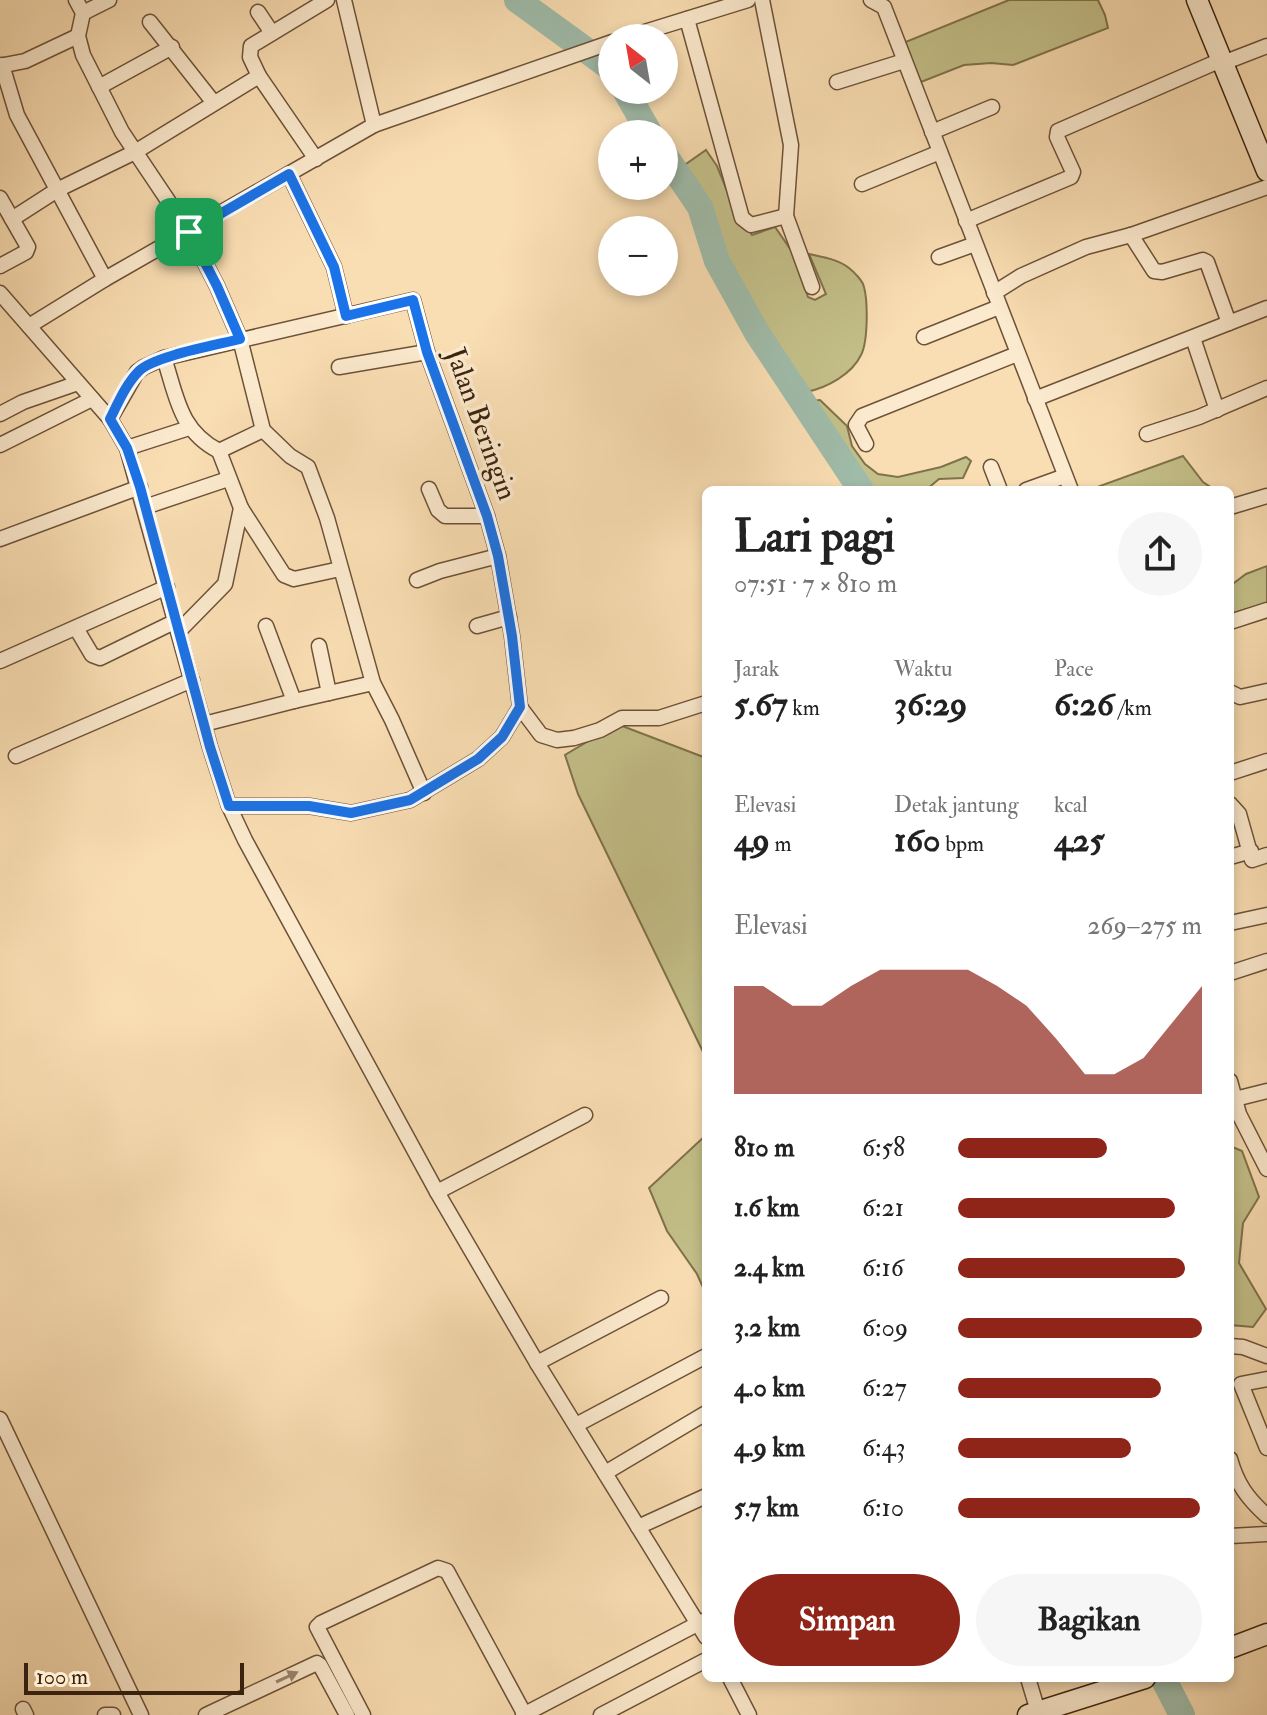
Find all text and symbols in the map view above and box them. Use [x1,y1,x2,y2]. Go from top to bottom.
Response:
north arrow [598,24,678,104]
map controls [598,24,678,296]
button: + [598,120,678,200]
pin [155,198,223,266]
icon: arrive [167,210,211,254]
button: − [598,216,678,296]
street label: Jalan Beringin [437,342,525,505]
text: Lari pagi [734,510,895,565]
button: share [1118,512,1202,596]
text: 07:51 · 7 × 810 m [734,568,897,600]
text: Jarak [734,655,779,683]
text: Waktu [894,655,952,683]
text: Pace [1054,655,1093,683]
text: 5.67 [734,683,788,726]
text: 36:29 [894,683,967,726]
text: 6:26 [1054,683,1114,726]
text: km [788,694,820,722]
text: /km [1114,694,1152,722]
text: Elevasi [734,791,796,819]
text: Detak jantung [894,791,1019,819]
text: kcal [1054,791,1088,819]
text: 49 [734,819,770,862]
text: 160 [894,819,941,862]
text: 425 [1054,819,1104,862]
text: m [770,830,791,858]
text: bpm [941,830,984,858]
text: Elevasi [734,910,808,942]
text: 269–275 m [1087,910,1202,942]
text: 810 m [734,1132,794,1164]
text: 6:58 [862,1132,905,1164]
text: 1.6 km [734,1192,799,1224]
text: 6:21 [862,1192,904,1224]
text: 2.4 km [734,1252,805,1284]
text: 6:16 [862,1252,904,1284]
text: 3.2 km [734,1312,800,1344]
text: 6:09 [862,1312,908,1344]
text: 4.0 km [734,1372,805,1404]
text: 6:27 [862,1372,907,1404]
text: 4.9 km [734,1432,805,1464]
text: 6:43 [862,1432,906,1464]
text: 5.7 km [734,1492,799,1524]
text: 6:10 [862,1492,904,1524]
button: Simpan [734,1574,960,1666]
button: Bagikan [976,1574,1202,1666]
scale bar [24,1659,244,1695]
text: 100 m [36,1663,88,1691]
one-way arrow [276,1670,299,1684]

